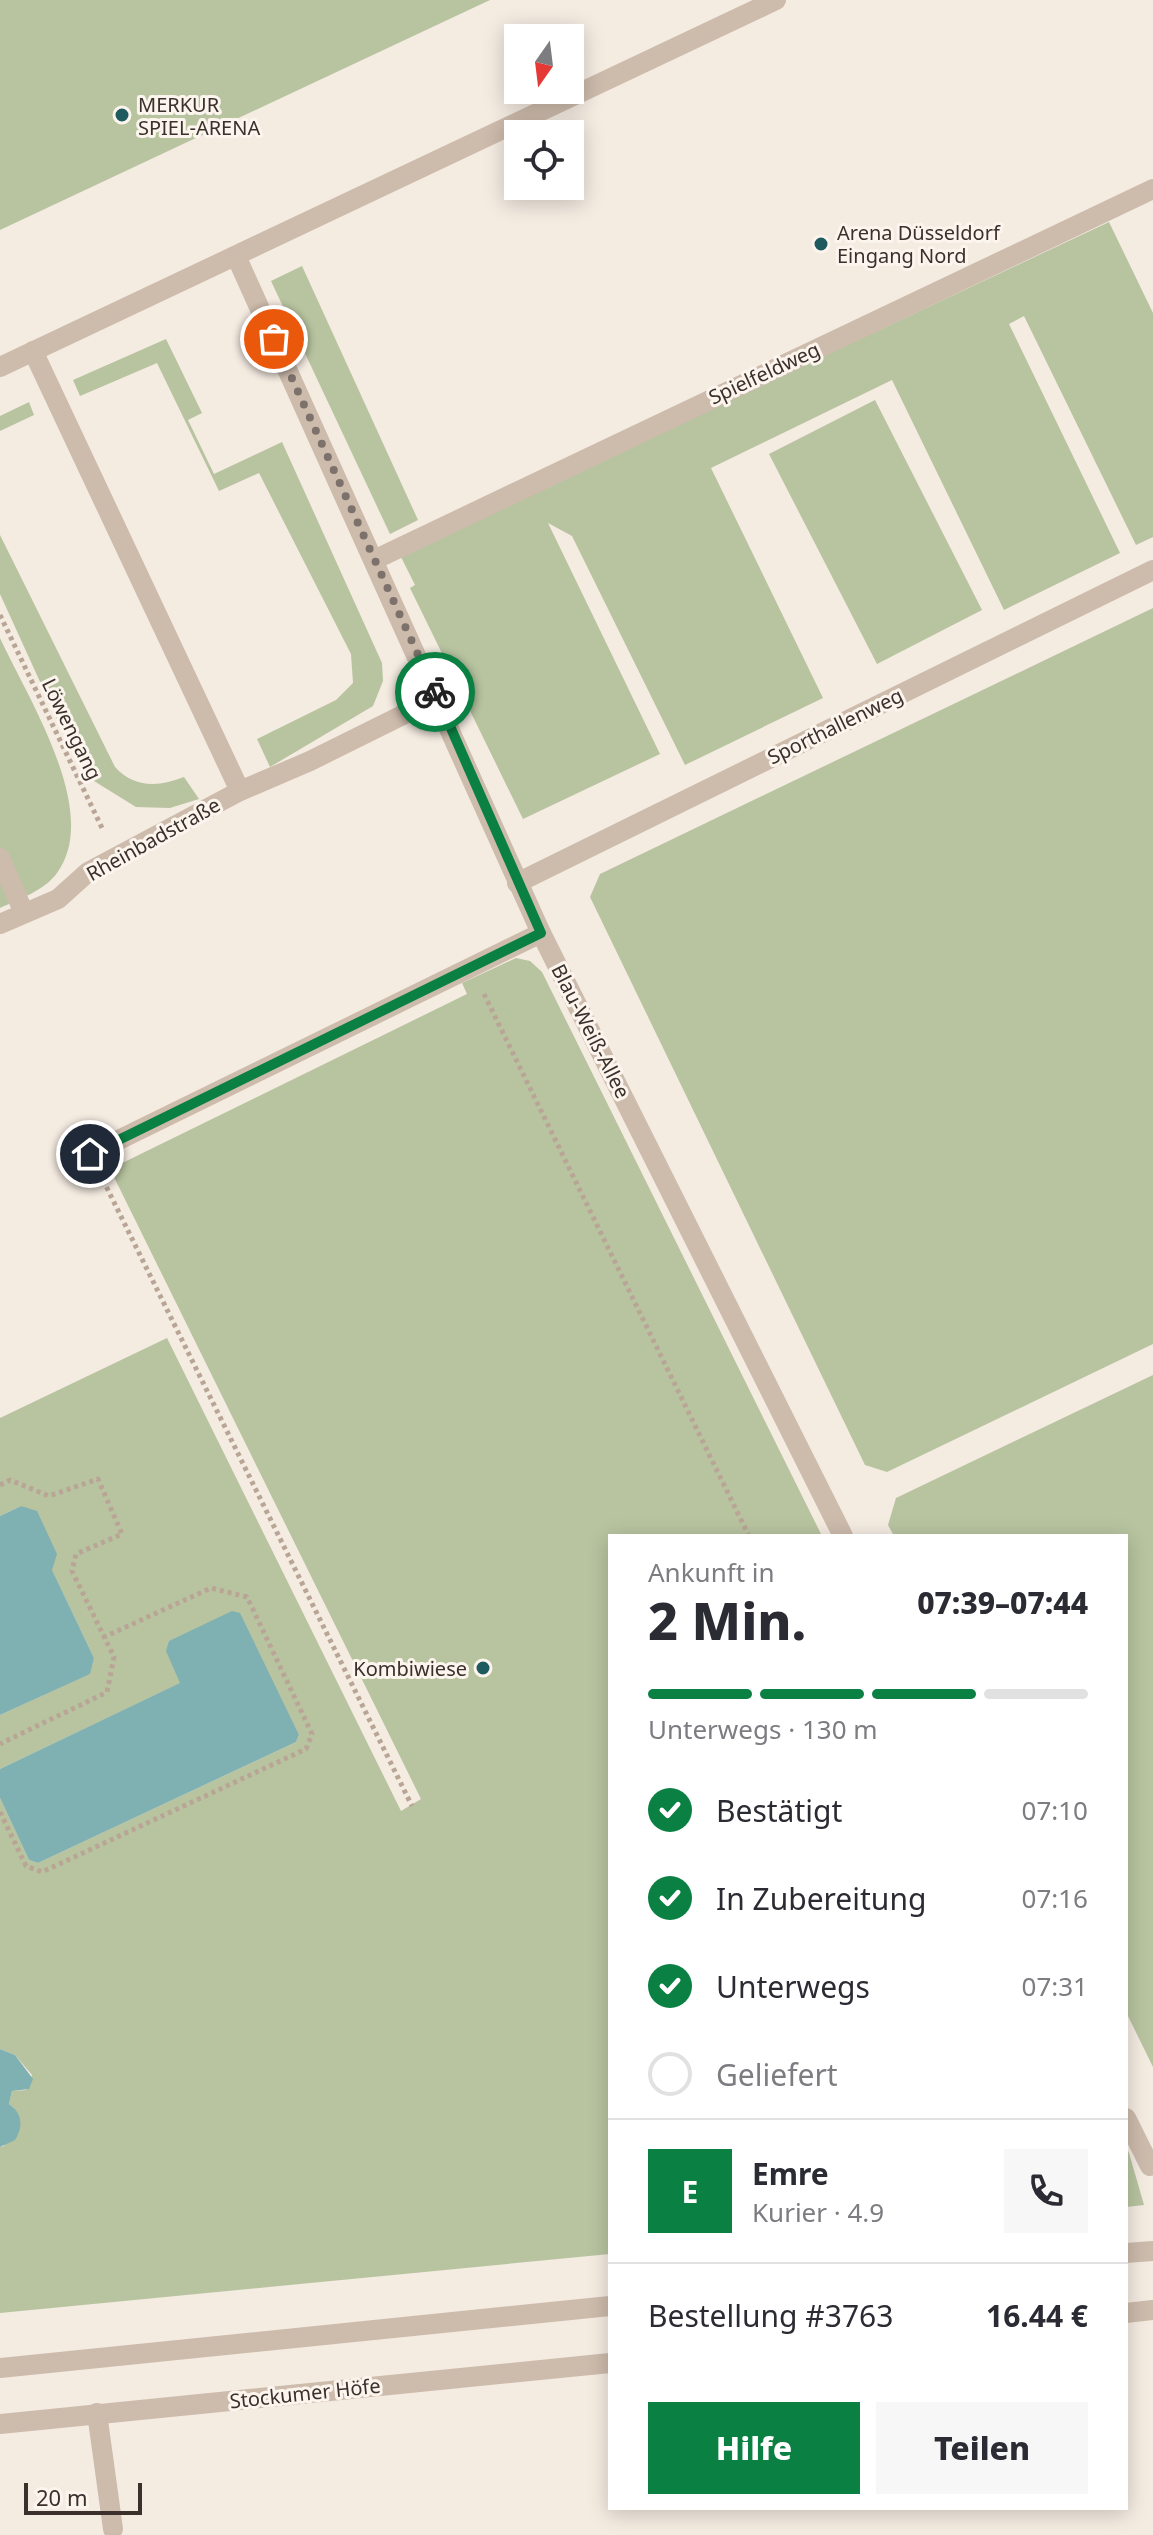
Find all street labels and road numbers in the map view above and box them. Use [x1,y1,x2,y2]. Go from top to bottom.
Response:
street label: Spielfeldweg [704,335,824,411]
street label: Löwengang [36,674,108,784]
street label: Sporthallenweg [763,681,907,771]
street label: Rheinbadstraße [81,791,225,887]
street label: Blau-Weiß-Allee [545,959,637,1103]
street label: Stockumer Höfe [228,2372,382,2414]

